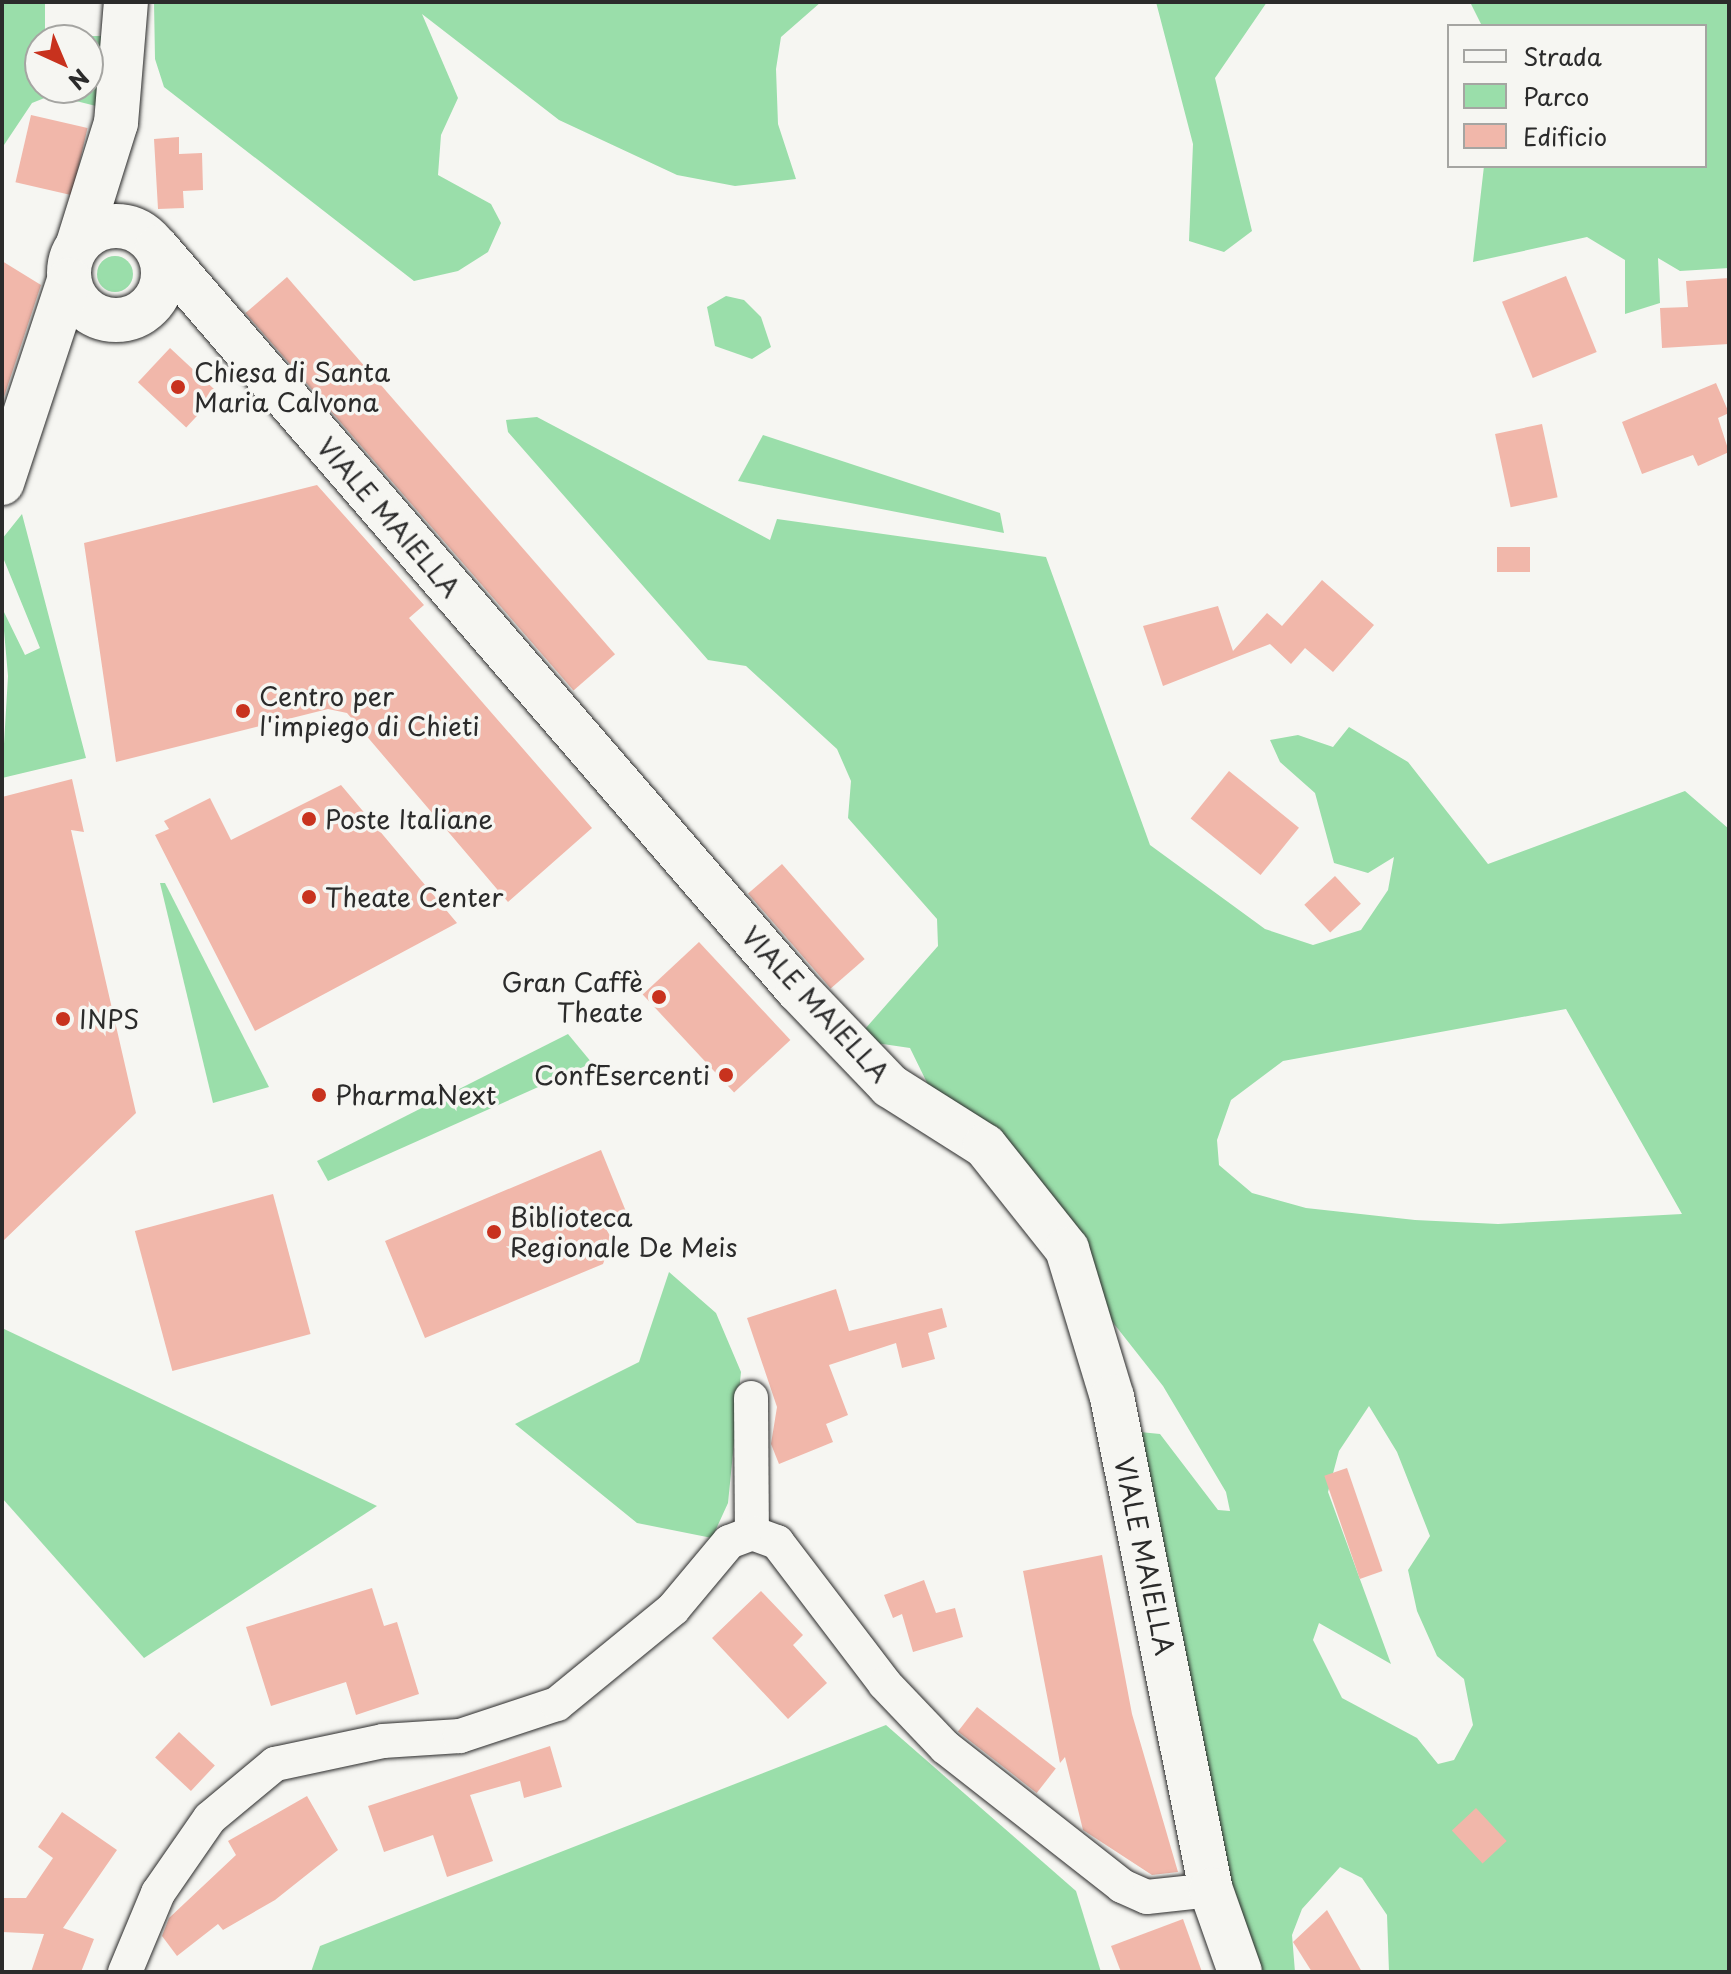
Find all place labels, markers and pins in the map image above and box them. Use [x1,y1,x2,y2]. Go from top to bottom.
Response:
place label: Chiesa di Santa Maria Calvona [194,356,391,418]
marker: Chiesa di Santa Maria Calvona [169,378,187,396]
place label: Centro per l'impiego di Chieti [259,680,482,742]
marker: Centro per l'impiego di Chieti [234,702,252,720]
place label: Poste Italiane [325,803,493,835]
marker: Poste Italiane [300,810,318,828]
place label: Theate Center [325,881,506,913]
marker: Theate Center [300,888,318,906]
place label: Gran Caffè Theate [501,966,643,1028]
marker: Gran Caffè Theate [650,988,668,1006]
place label: INPS [79,1003,140,1035]
marker: INPS [54,1010,72,1028]
place label: ConfEsercenti [534,1059,710,1091]
marker: ConfEsercenti [717,1066,735,1084]
place label: PharmaNext [335,1079,496,1111]
marker: PharmaNext [310,1086,328,1104]
place label: Biblioteca Regionale De Meis [510,1201,740,1262]
marker: Biblioteca Regionale De Meis [485,1223,503,1241]

